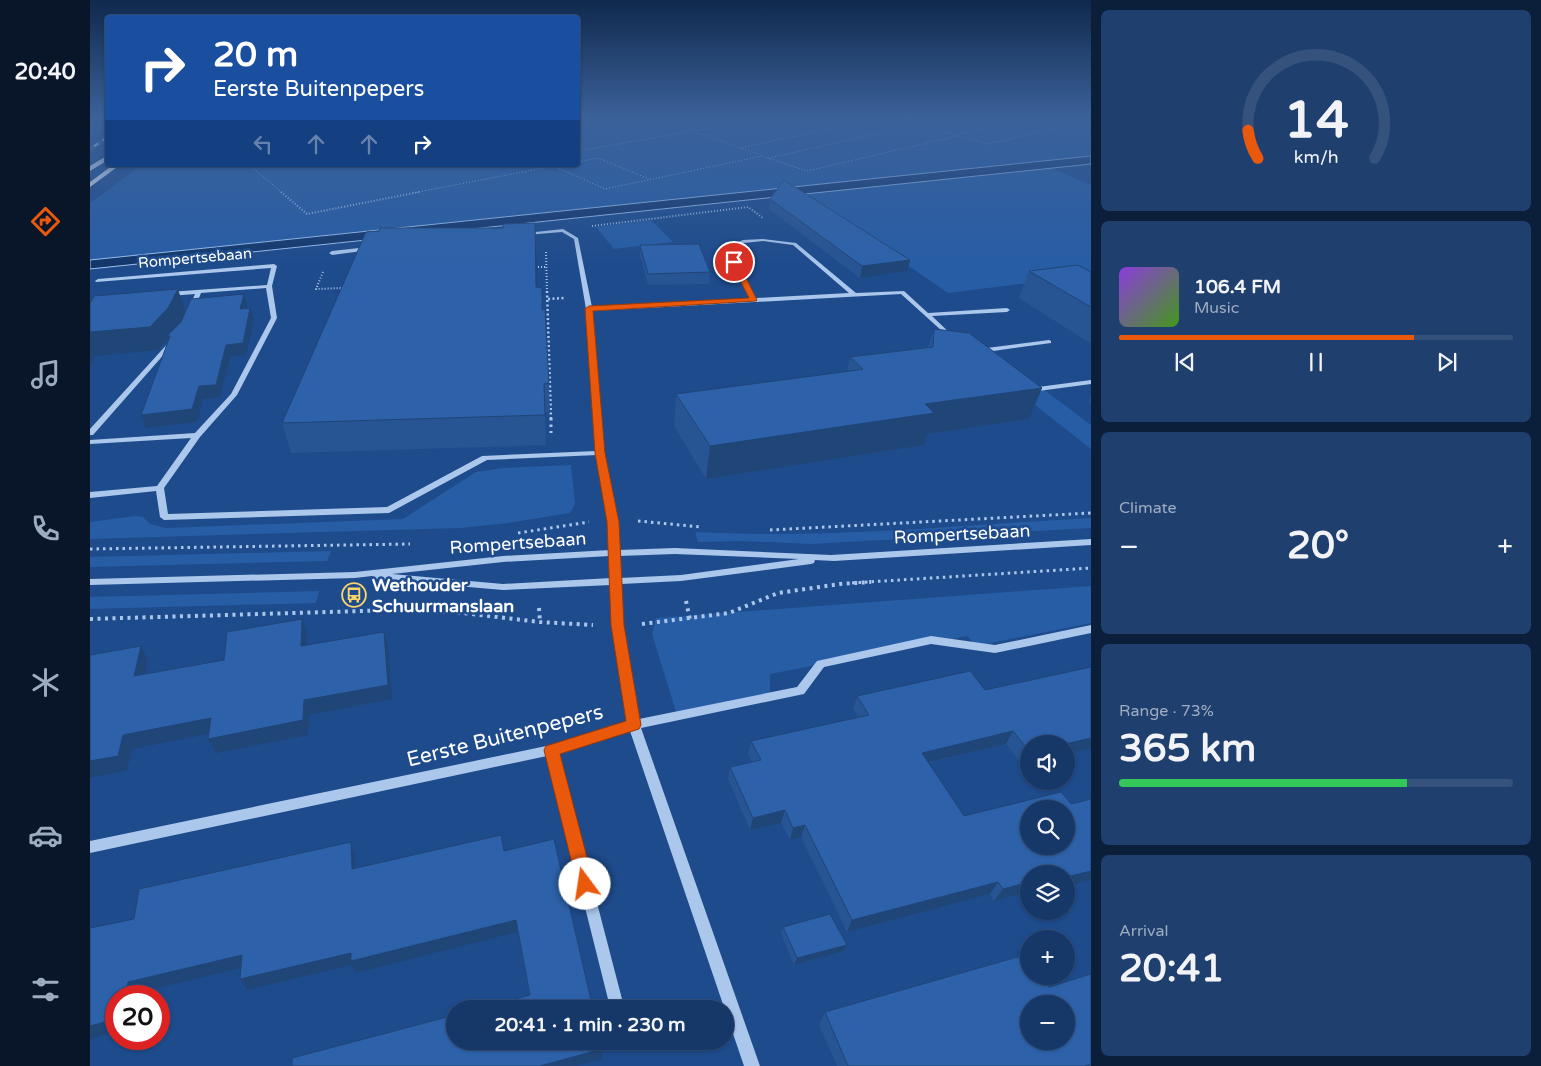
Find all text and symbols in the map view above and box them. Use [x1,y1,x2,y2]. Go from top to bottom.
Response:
text: 20 m [213,34,298,76]
icon: right [130,35,195,100]
text: 20:40 [15,59,75,85]
text: Eerste Buitenpepers [213,76,424,102]
text: 14 [1283,89,1349,152]
icon: left [249,130,277,158]
icon: ahead [302,130,330,158]
icon: ahead [355,130,383,158]
icon: right [408,130,436,158]
text: km/h [1294,147,1338,168]
icon: directions [28,204,63,239]
pin [713,241,755,283]
street label: Rompertsebaan [137,244,253,272]
icon: arrive [720,248,748,276]
text: 106.4 FM [1194,276,1281,298]
text: Music [1194,298,1239,318]
icon: previous [1171,348,1199,376]
icon: pause [1302,348,1330,376]
icon: next [1433,348,1461,376]
icon: music [28,357,63,392]
text: Climate [1119,498,1177,518]
icon: phone [28,511,63,546]
street label: Rompertsebaan [893,519,1031,549]
text: 20° [1287,523,1349,569]
street label: Rompertsebaan [449,527,587,559]
text: − [1119,530,1139,564]
text: + [1497,530,1513,564]
place label: Wethouder Schuurmanslaan [372,574,514,617]
bus stop icon: Wethouder Schuurmanslaan [341,582,367,608]
icon: climate [28,665,63,700]
street label: Eerste Buitenpepers [404,699,606,773]
text: Range · 73% [1119,701,1214,721]
text: 365 km [1119,726,1256,772]
map controls [1020,735,1075,1050]
button: sound [1020,735,1075,790]
button: search [1020,800,1075,855]
icon: car [28,818,63,853]
position arrow [558,857,610,909]
button: layers [1020,865,1075,920]
text: Arrival [1119,921,1168,941]
button: + [1020,930,1075,985]
text: 20:41 [1119,946,1224,992]
icon: filters [28,972,63,1007]
speed limit sign: 20 [105,985,170,1050]
button: − [1020,995,1075,1050]
text: 20:41 · 1 min · 230 m [494,1014,686,1036]

